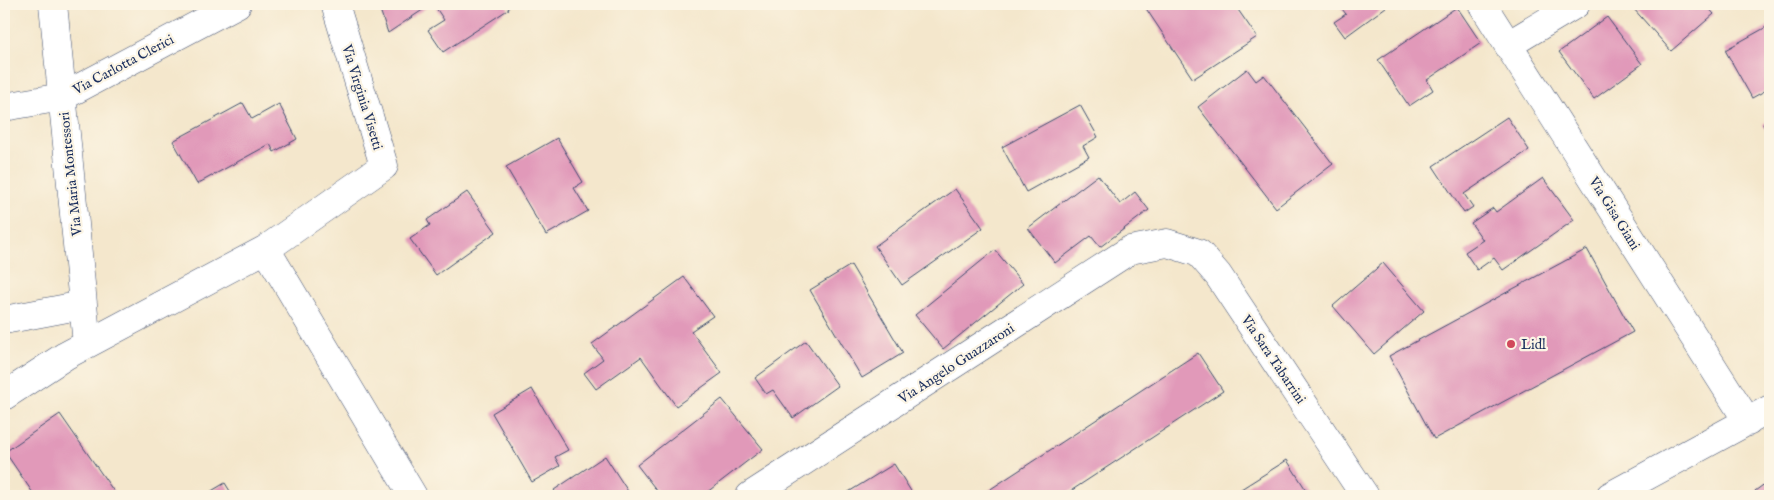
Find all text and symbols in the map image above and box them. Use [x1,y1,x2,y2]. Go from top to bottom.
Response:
street label: Via Carlotta Clerici [69,31,177,100]
street label: Via Virginia Visetti [337,41,387,152]
street label: Via Maria Montessori [56,111,87,238]
street label: Via Gisa Giani [1584,173,1644,254]
street label: Via Sara Tabarrini [1236,311,1310,408]
street label: Via Angelo Guazzaroni [894,320,1018,409]
place label: Lidl [1521,336,1546,354]
marker: Lidl [1505,338,1517,350]

